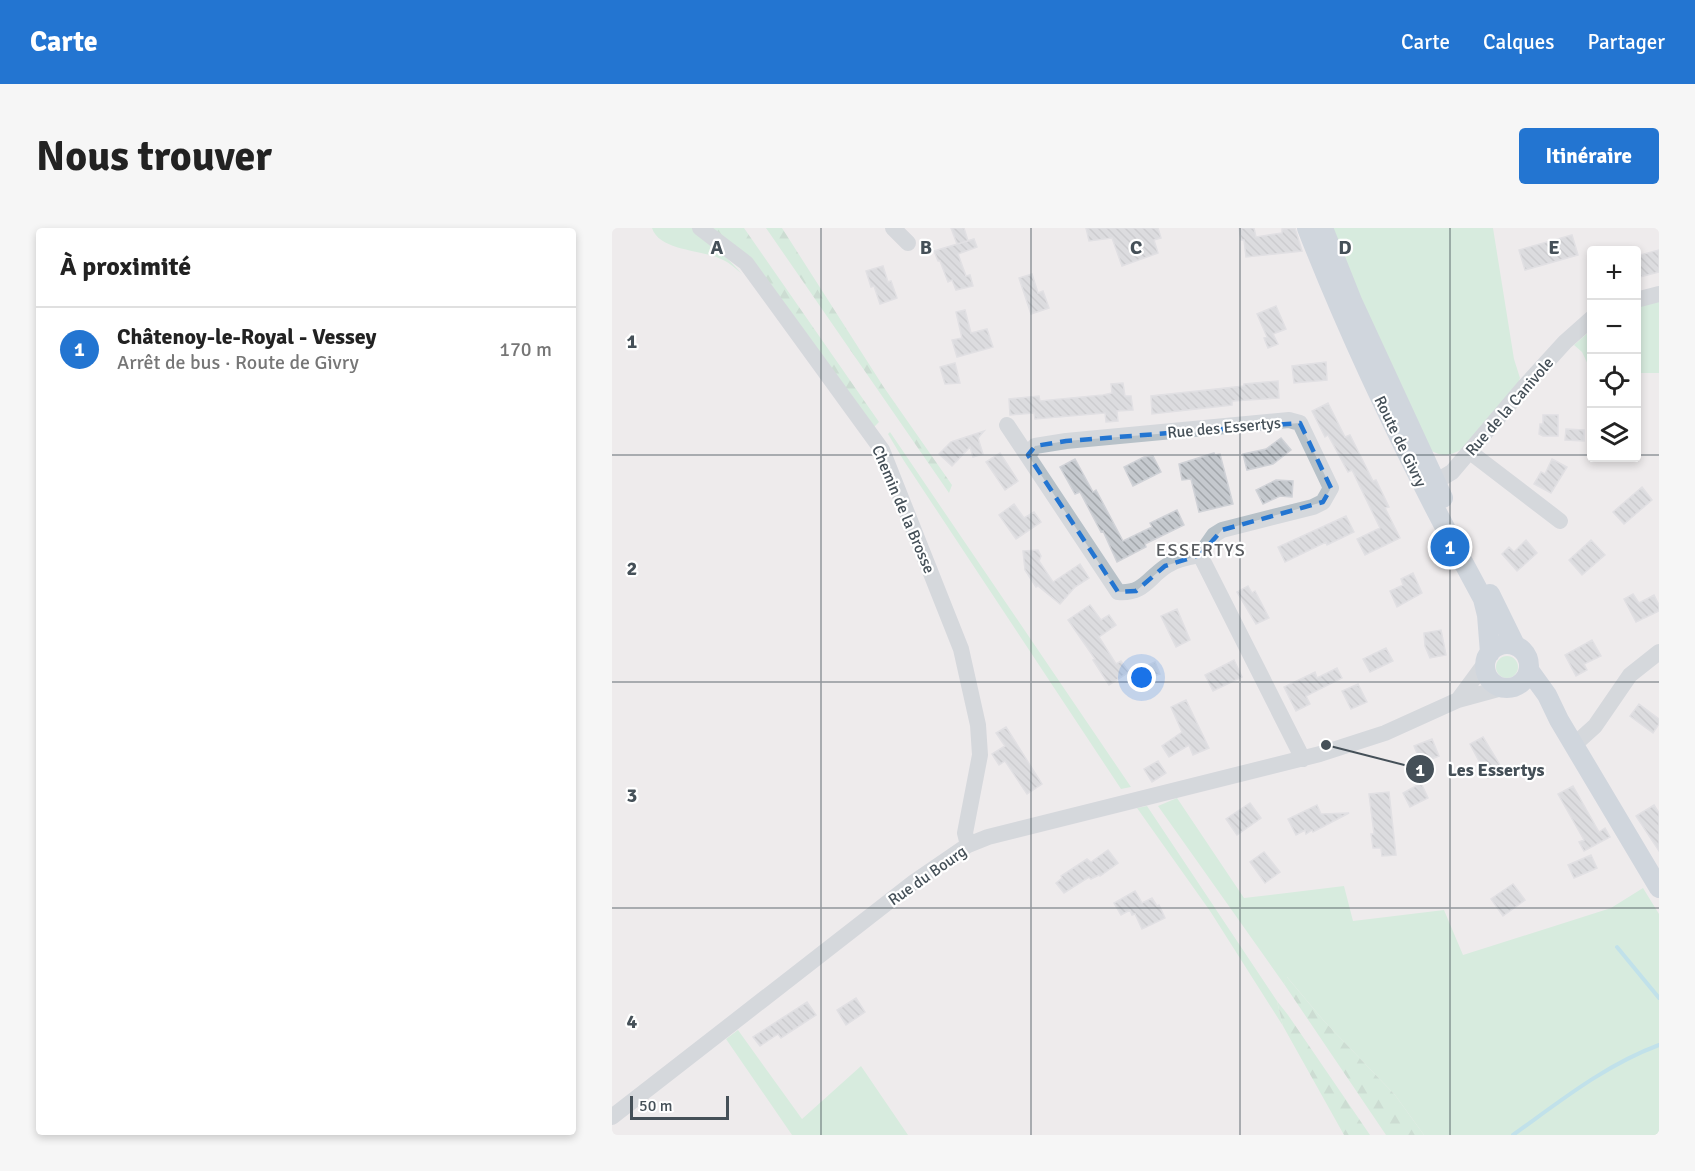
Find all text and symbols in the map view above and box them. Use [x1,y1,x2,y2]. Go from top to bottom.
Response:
text: Carte [30,25,98,59]
text: Carte [1401,29,1450,55]
text: Calques [1483,29,1554,55]
text: Partager [1587,29,1665,55]
button: Itinéraire [1519,128,1659,184]
text: Nous trouver [36,131,272,182]
text: A [711,235,724,260]
text: B [920,235,932,260]
text: C [1130,235,1142,260]
text: D [1338,235,1352,260]
text: E [1548,235,1560,260]
map controls [1587,246,1641,462]
button: + [1587,246,1641,300]
text: À proximité [60,251,191,283]
button: − [1587,300,1641,354]
text: Châtenoy-le-Royal - Vessey [117,323,377,350]
text: 1 [627,329,638,354]
text: 1 [74,337,85,362]
text: 170 m [499,337,552,362]
text: Arrêt de bus · Route de Givry [117,350,359,375]
street label: Rue de la Canivole [1461,353,1558,460]
button: locate [1587,354,1641,408]
street label: Route de Givry [1369,393,1431,491]
button: layers [1587,408,1641,462]
street label: Rue des Essertys [1166,413,1282,443]
street label: Chemin de la Brosse [867,442,939,577]
pin: 1 [1430,524,1470,570]
district label: ESSERTYS [1156,539,1246,561]
text: 2 [627,556,637,581]
your location [1127,663,1156,692]
callout: Les Essertys [1405,751,1556,787]
text: 1 [1415,759,1425,781]
text: Les Essertys [1448,759,1545,781]
text: 3 [627,783,637,808]
street label: Rue du Bourg [884,841,971,910]
text: 4 [627,1009,638,1034]
scale bar [630,1093,729,1120]
text: 50 m [639,1096,673,1116]

